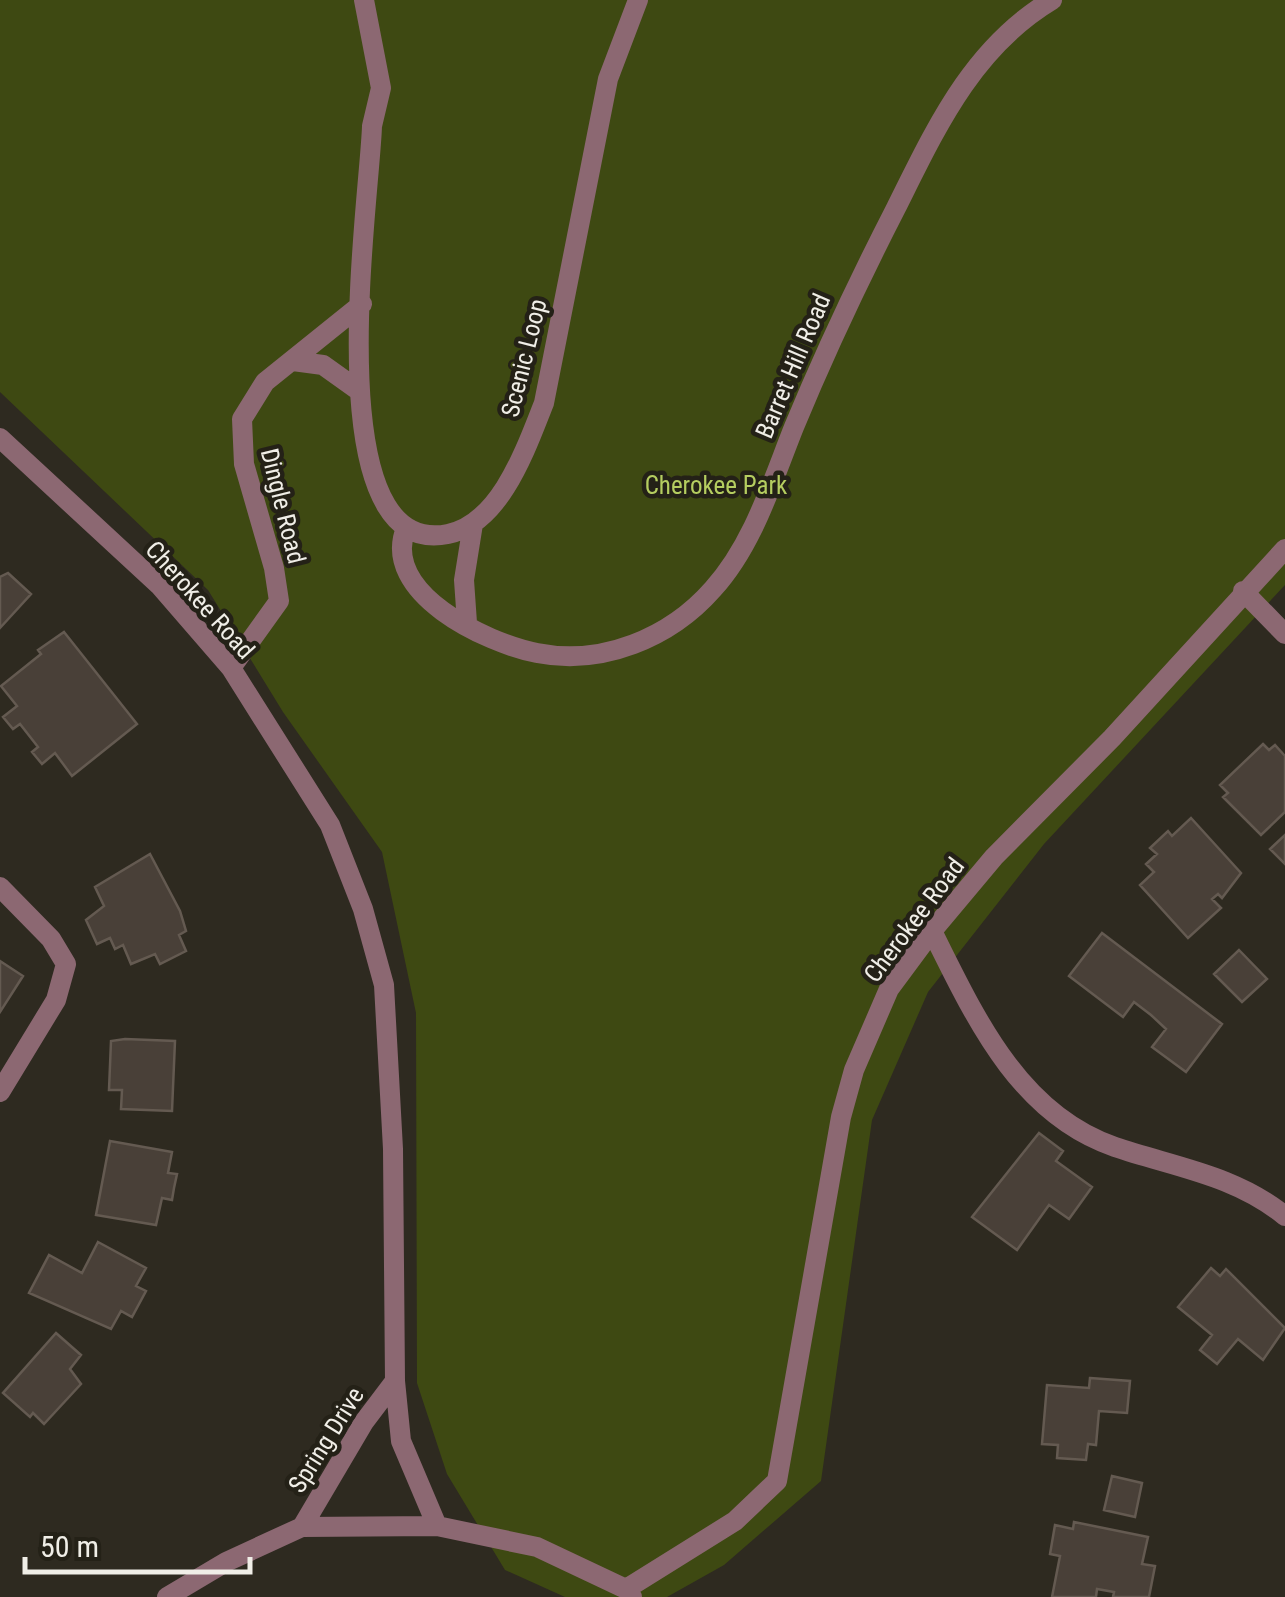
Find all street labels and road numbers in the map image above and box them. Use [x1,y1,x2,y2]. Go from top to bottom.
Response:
street label: Barret Hill Road [750,289,836,443]
street label: Scenic Loop [495,296,553,420]
street label: Dingle Road [255,445,311,567]
street label: Cherokee Road [140,535,260,665]
street label: Cherokee Road [858,852,970,988]
street label: Spring Drive [282,1382,370,1498]

